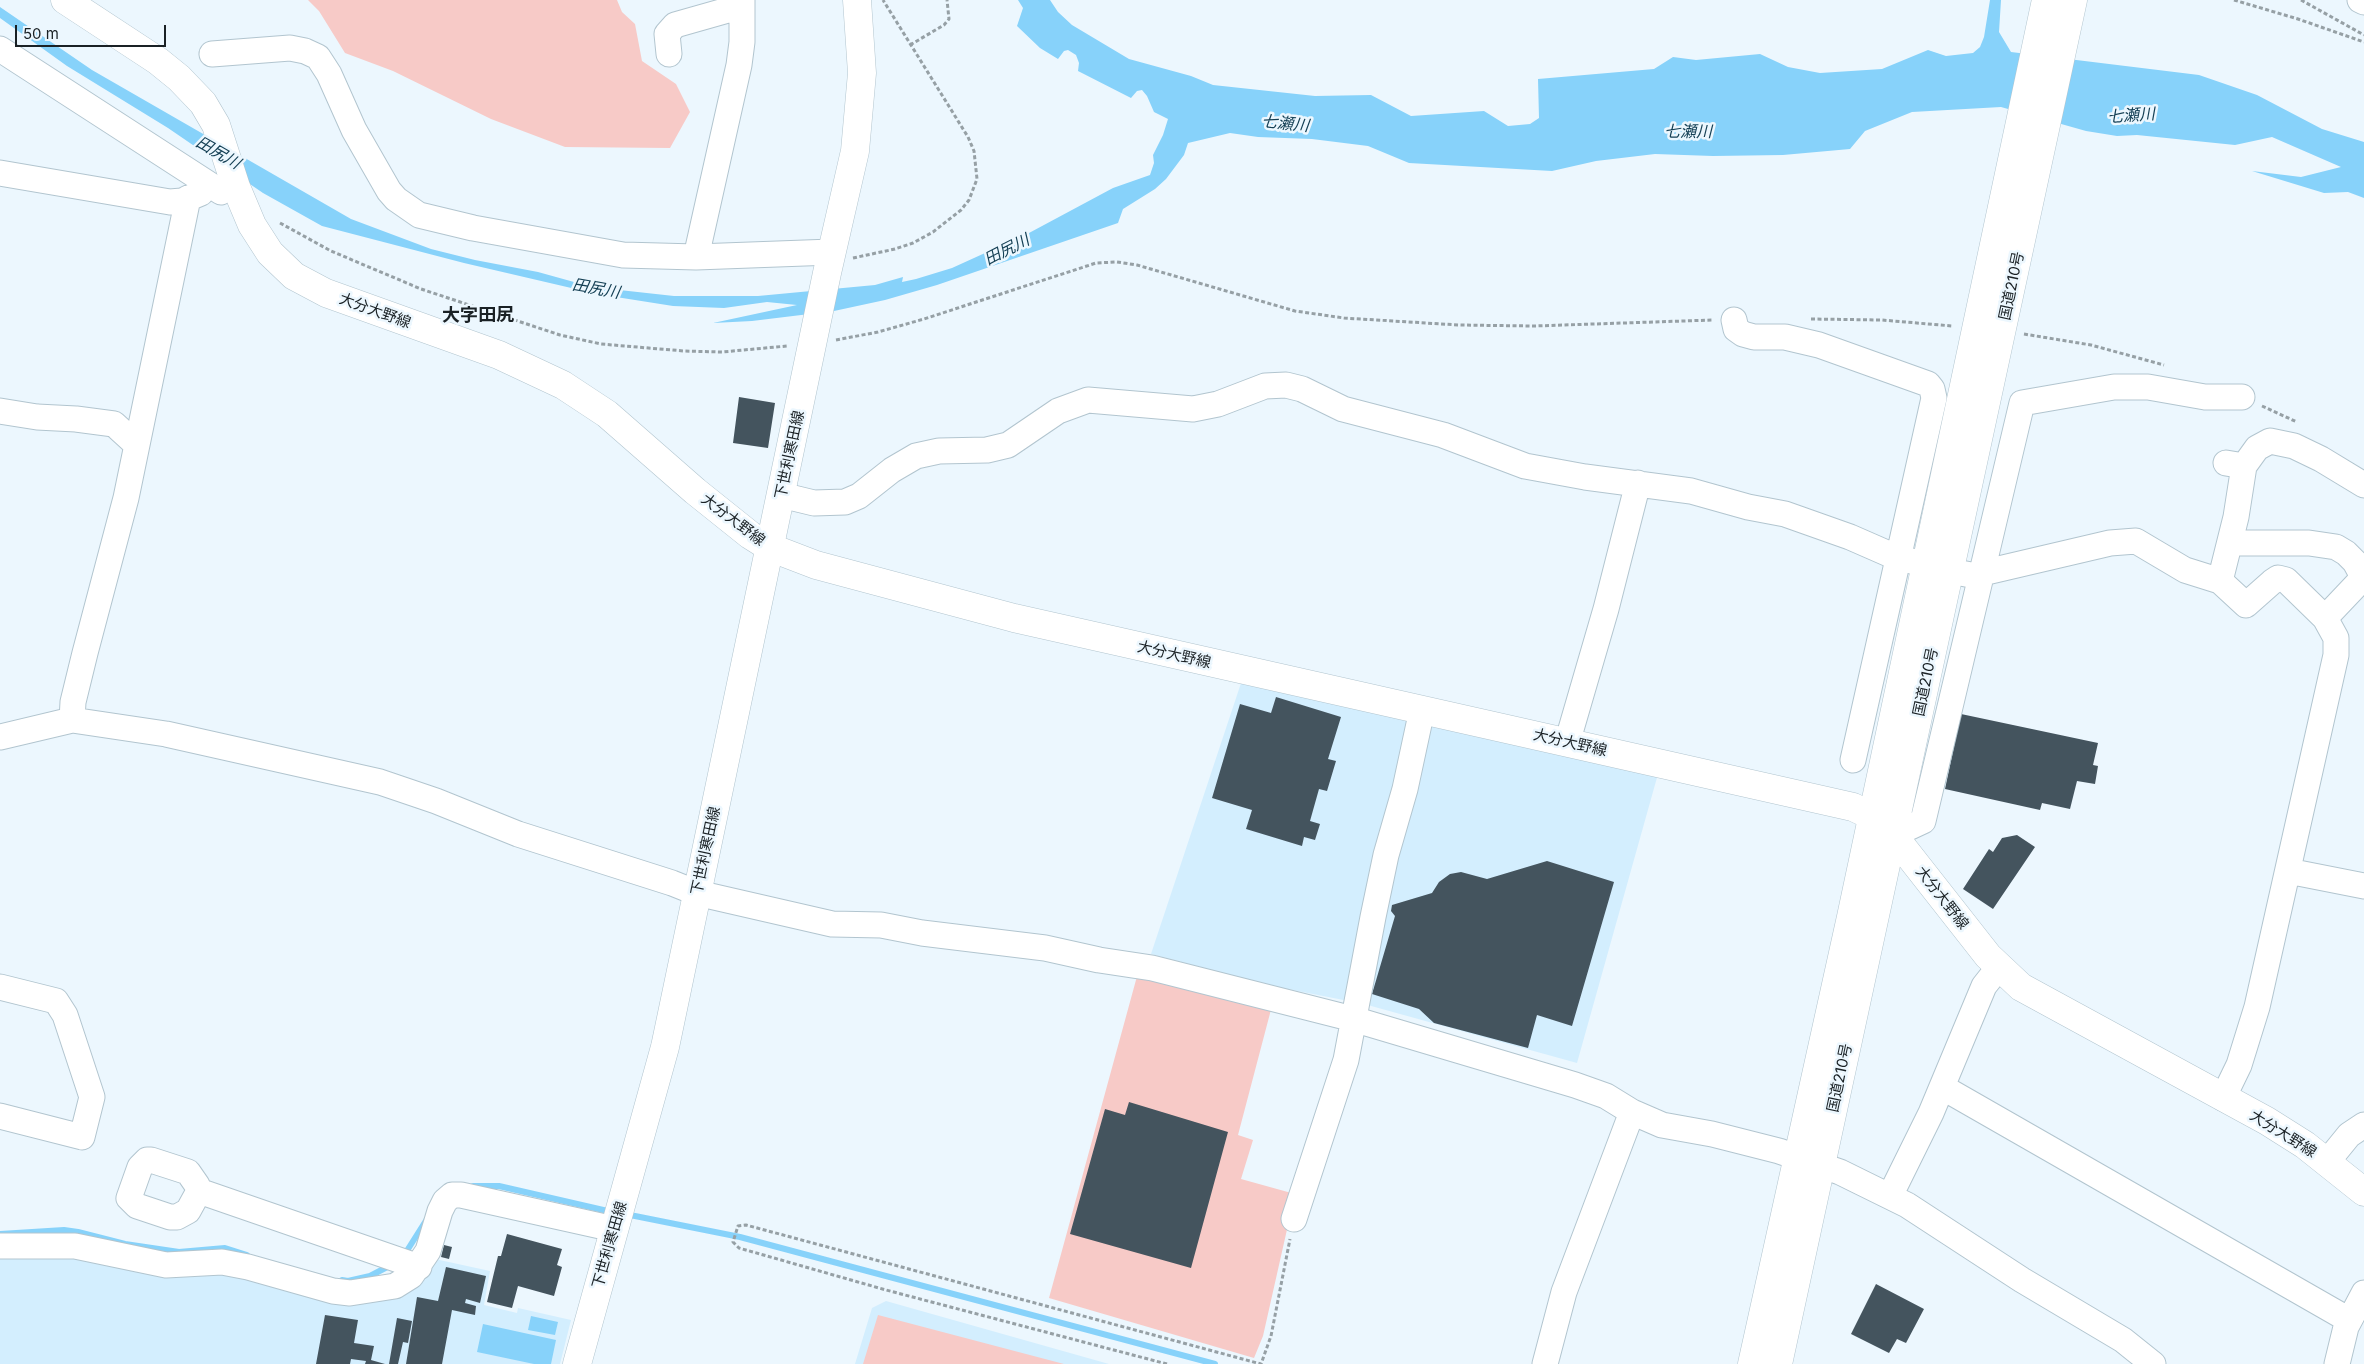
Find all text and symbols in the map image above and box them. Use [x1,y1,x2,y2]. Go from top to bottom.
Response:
scale bar [18,15,169,47]
text: 50 m [23,24,59,43]
water label: 七瀬川 [2106,105,2156,127]
water label: 七瀬川 [1260,112,1310,136]
water label: 七瀬川 [1664,122,1712,142]
water label: 田尻川 [192,133,244,173]
water label: 田尻川 [981,231,1033,269]
street label: 国道210号 [1996,250,2028,322]
water label: 田尻川 [571,275,621,303]
street label: 大分大野線 [337,290,413,332]
district label: 大字田尻 [442,305,514,327]
street label: 下世利寒田線 [772,409,808,501]
street label: 大分大野線 [698,490,768,550]
street label: 大分大野線 [1135,638,1213,672]
street label: 国道210号 [1910,646,1942,718]
street label: 大分大野線 [1531,726,1609,760]
street label: 下世利寒田線 [688,805,724,897]
street label: 大分大野線 [1912,863,1972,933]
street label: 国道210号 [1824,1042,1856,1114]
street label: 大分大野線 [2246,1106,2320,1162]
street label: 下世利寒田線 [589,1199,631,1291]

